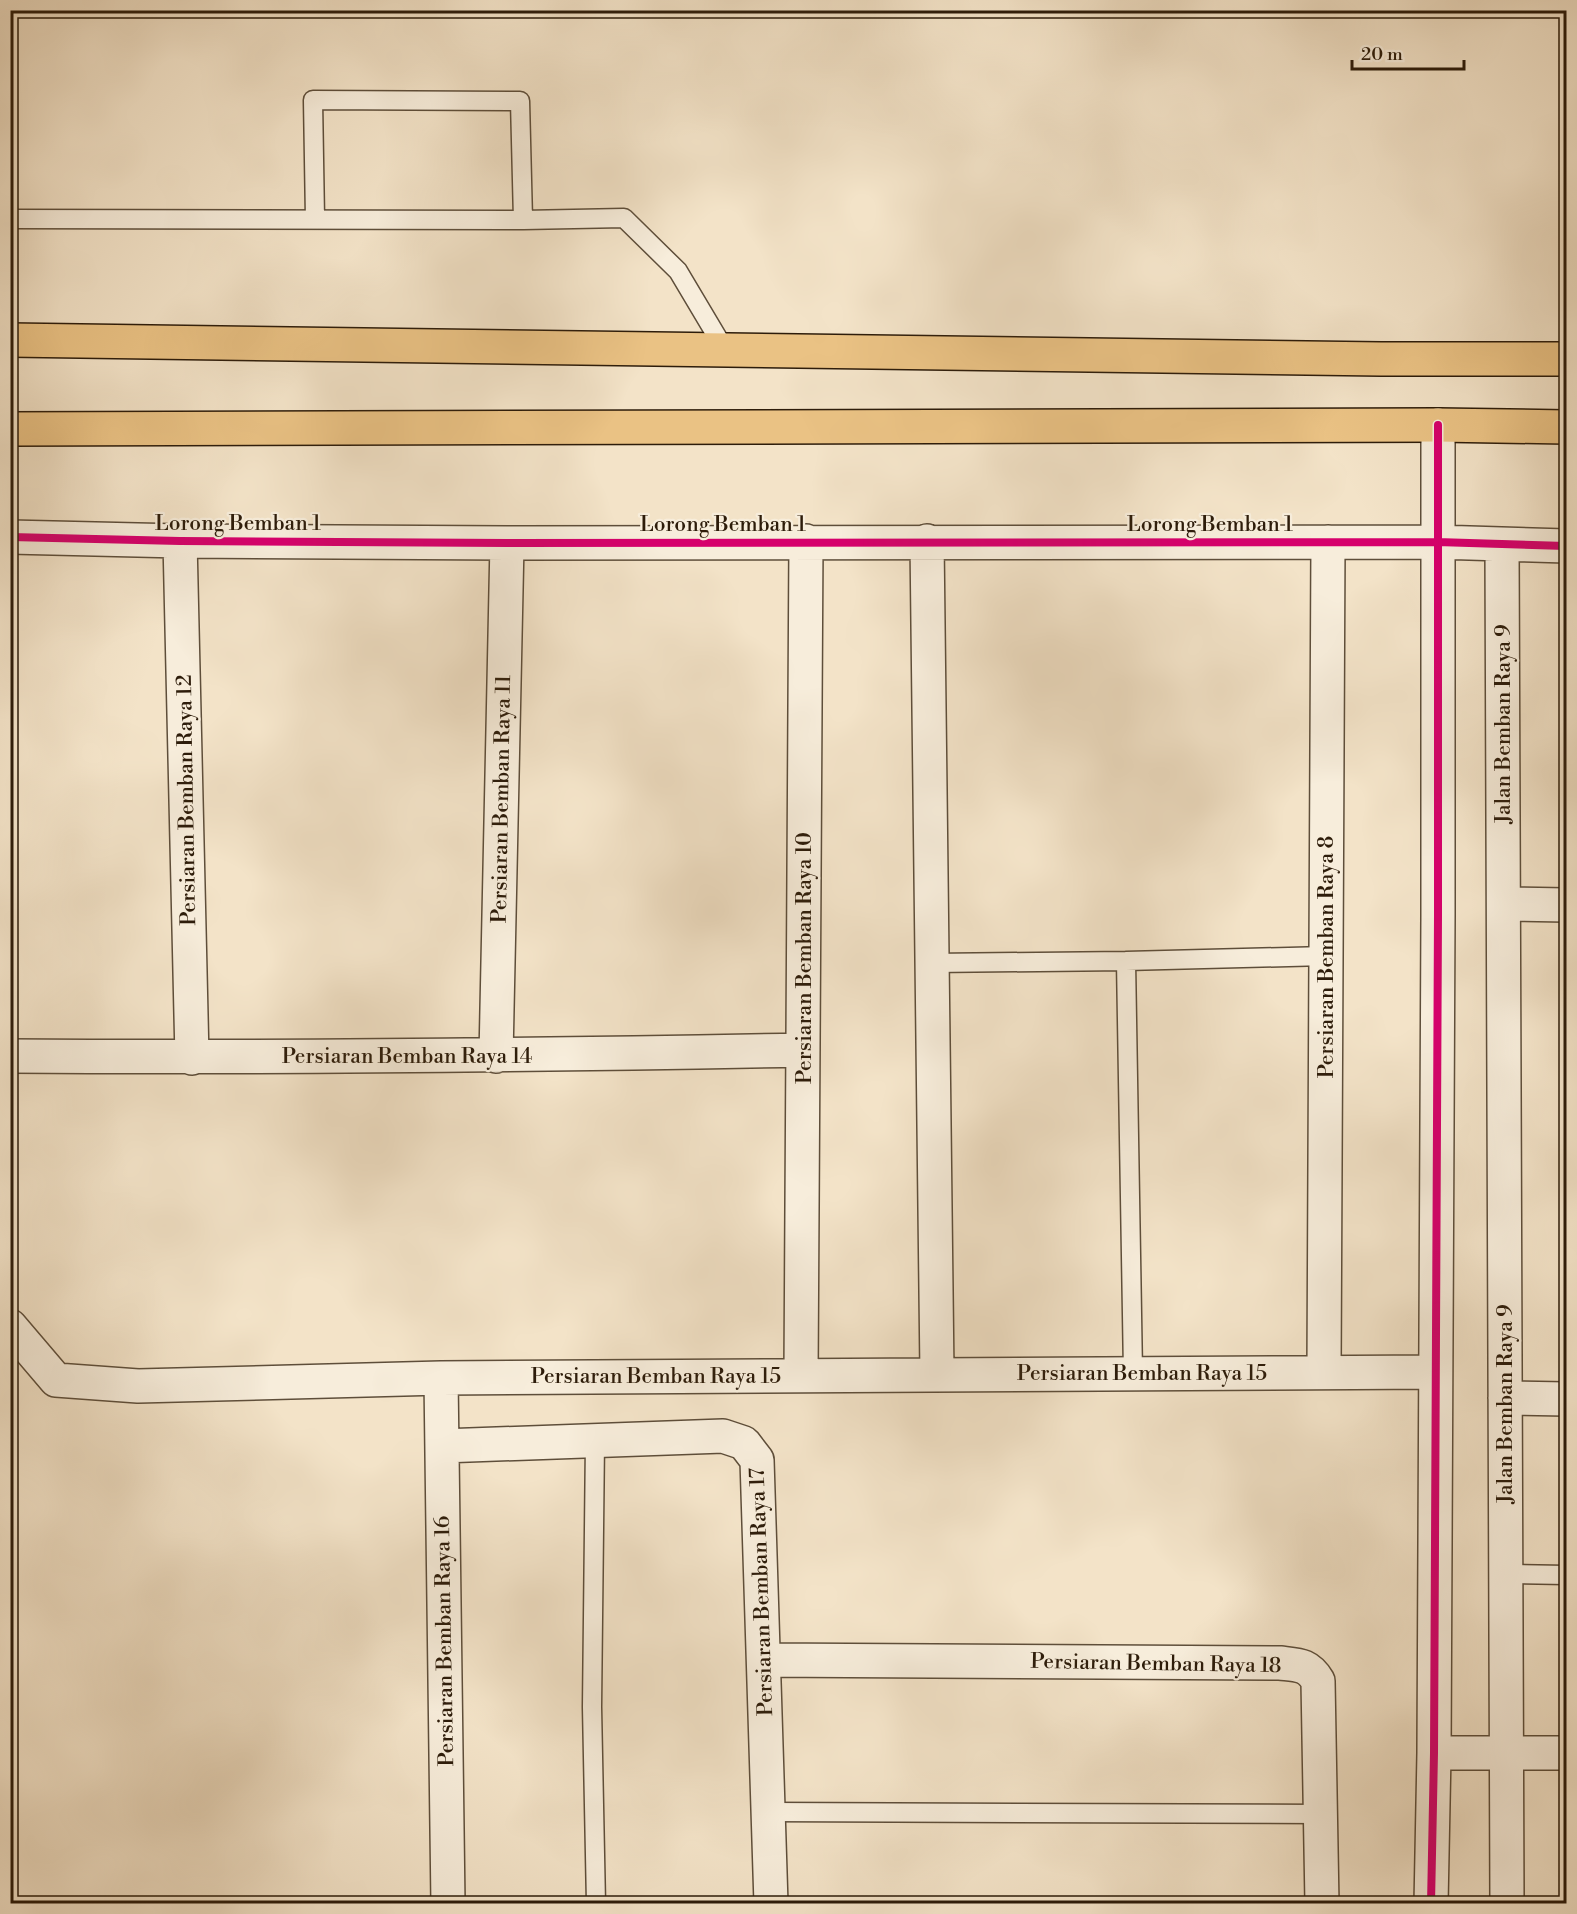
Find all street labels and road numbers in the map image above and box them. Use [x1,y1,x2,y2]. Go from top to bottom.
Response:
street label: Lorong Bemban 1 [155,511,321,537]
street label: Lorong Bemban 1 [640,512,806,538]
street label: Lorong Bemban 1 [1127,512,1293,538]
street label: Jalan Bemban Raya 9 [1491,624,1517,825]
street label: Persiaran Bemban Raya 12 [172,674,202,926]
street label: Persiaran Bemban Raya 11 [487,675,517,923]
street label: Persiaran Bemban Raya 10 [792,832,818,1084]
street label: Persiaran Bemban Raya 8 [1314,836,1340,1078]
street label: Persiaran Bemban Raya 14 [282,1044,532,1070]
street label: Jalan Bemban Raya 9 [1493,1304,1519,1505]
street label: Persiaran Bemban Raya 15 [1017,1361,1267,1387]
street label: Persiaran Bemban Raya 15 [531,1364,781,1390]
street label: Persiaran Bemban Raya 17 [745,1467,779,1716]
street label: Persiaran Bemban Raya 16 [430,1515,460,1767]
street label: Persiaran Bemban Raya 18 [1030,1649,1282,1679]

